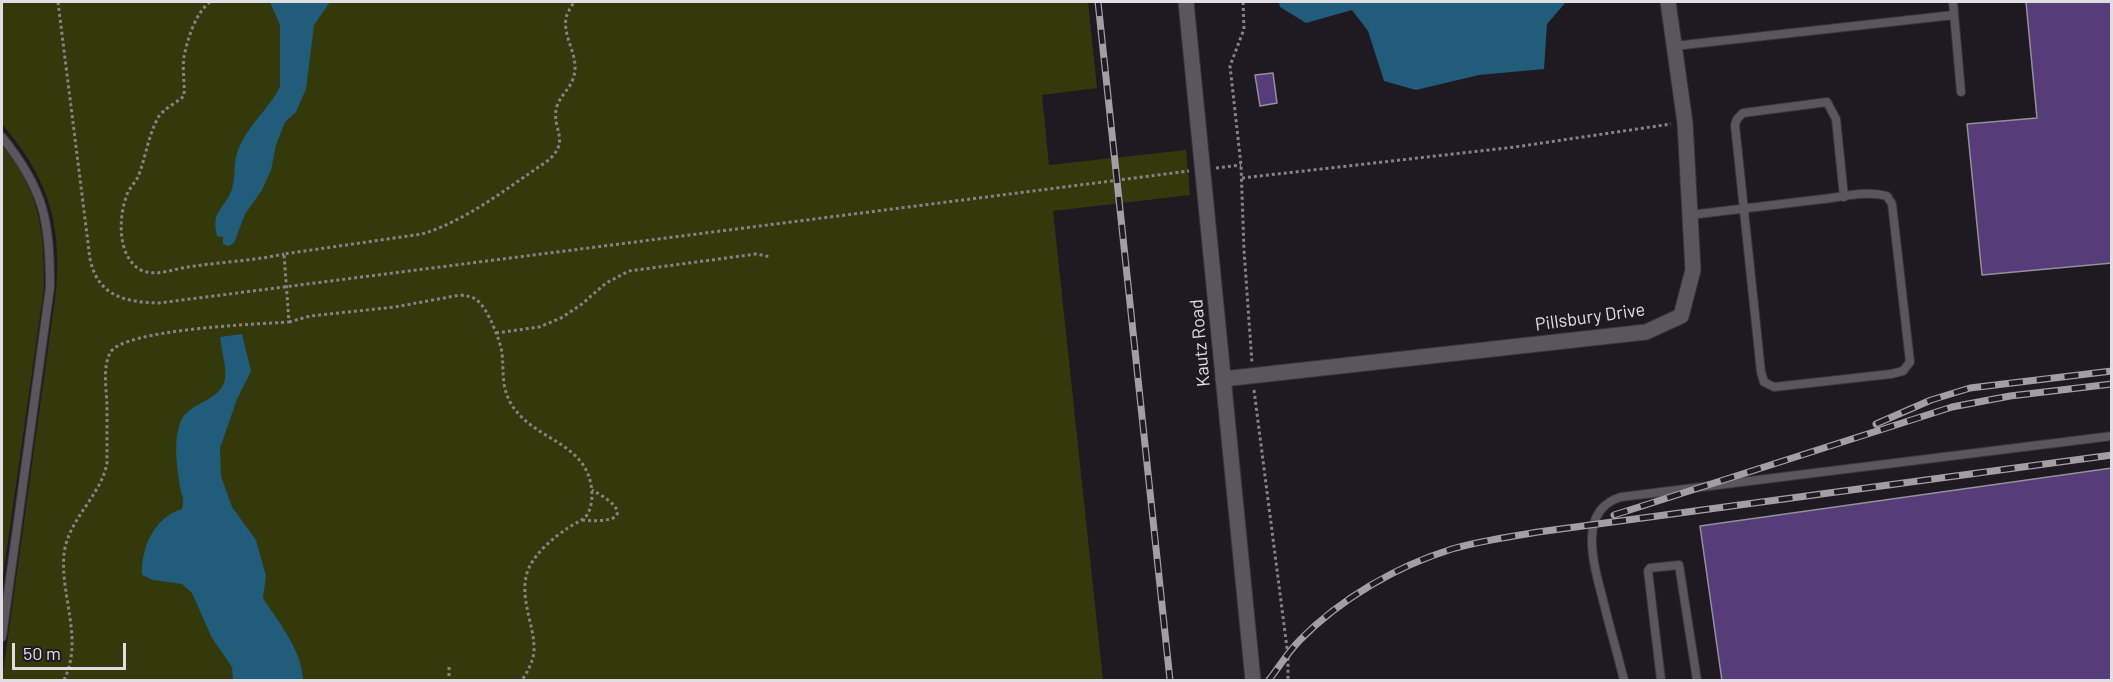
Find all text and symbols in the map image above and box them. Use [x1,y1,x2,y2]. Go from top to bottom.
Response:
street label: Kautz Road [1185,298,1215,388]
street label: Pillsbury Drive [1534,299,1646,335]
scale bar [15,631,129,669]
text: 50 m [23,642,61,664]

